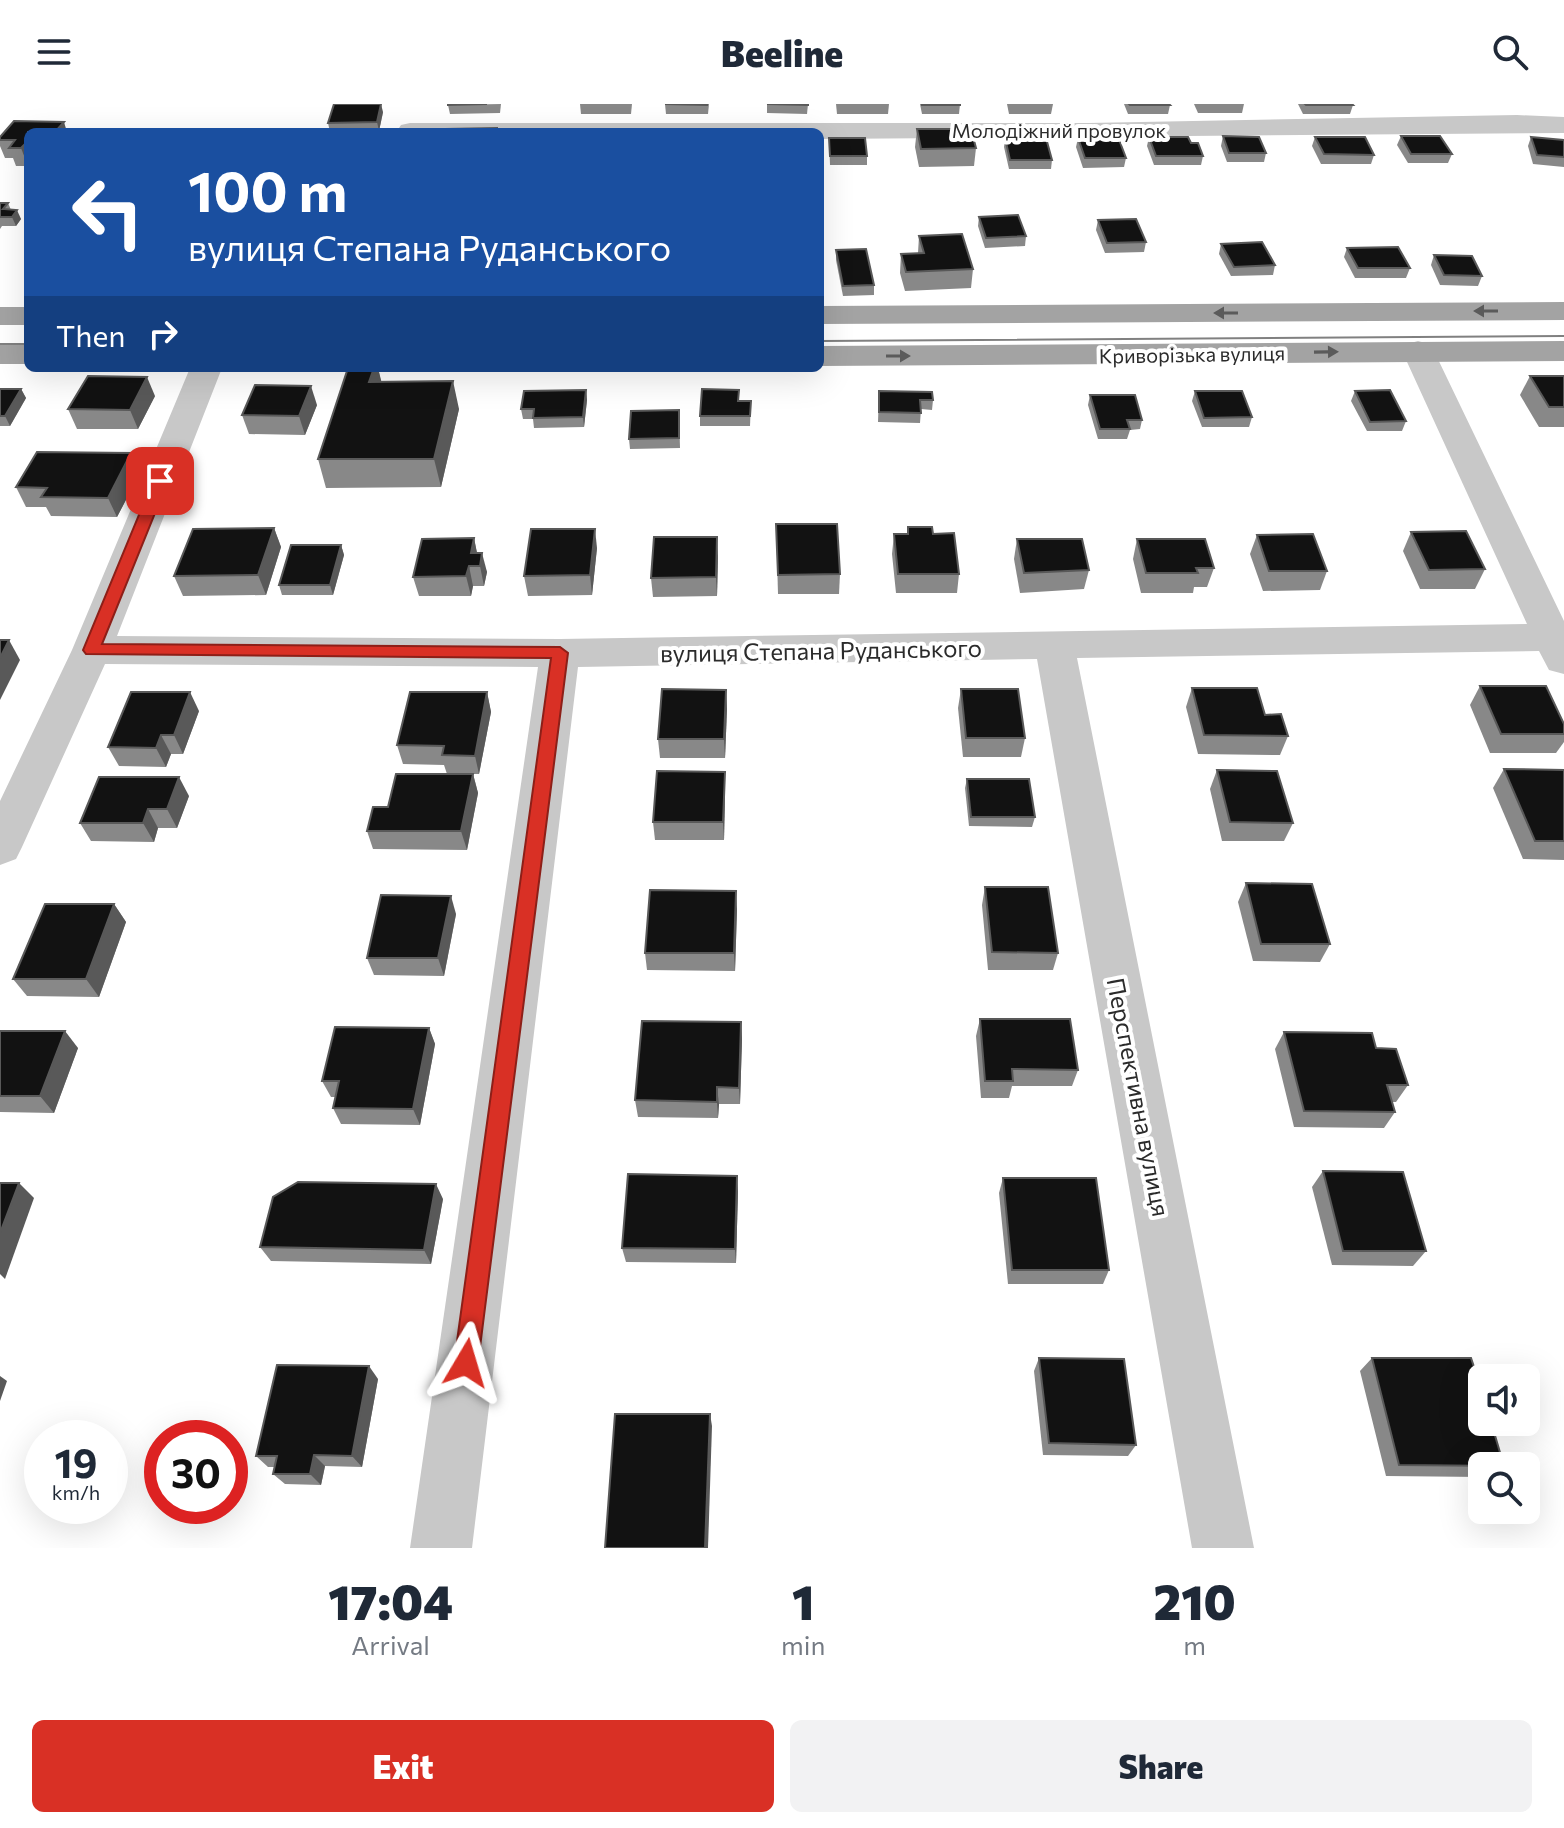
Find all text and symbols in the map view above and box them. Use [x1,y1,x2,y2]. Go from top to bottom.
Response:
icon: menu [32,30,76,74]
text: Beeline [721,30,843,74]
icon: search [1488,30,1532,74]
street label: Молодіжний провулок [952,118,1167,142]
text: 100 m [188,155,347,224]
icon: left [56,160,160,264]
text: вулиця Степана Руданського [188,224,671,268]
one-way arrow [1473,305,1498,317]
one-way arrow [1213,307,1238,319]
icon: right [141,312,185,356]
text: Then [56,316,125,353]
street label: Криворізька вулиця [1099,340,1285,368]
one-way arrow [1314,346,1339,358]
one-way arrow [886,350,911,362]
pin [126,447,194,515]
icon: arrive [138,459,182,503]
street label: вулиця Степана Руданського [660,633,982,667]
street label: Перспективна вулиця [1102,975,1176,1219]
position arrow [424,1321,508,1405]
map controls [1468,1364,1540,1524]
button: sound [1468,1364,1540,1436]
speed limit sign: 30 [144,1420,248,1524]
text: 19 [55,1437,97,1486]
button: search [1468,1452,1540,1524]
text: km/h [52,1480,100,1504]
text: 17:04 [328,1571,453,1630]
text: 1 [792,1571,814,1630]
text: 210 [1154,1571,1236,1630]
text: Arrival [351,1629,430,1660]
text: min [781,1629,825,1660]
text: m [1183,1629,1206,1660]
button: Exit [32,1720,774,1812]
button: Share [790,1720,1532,1812]

